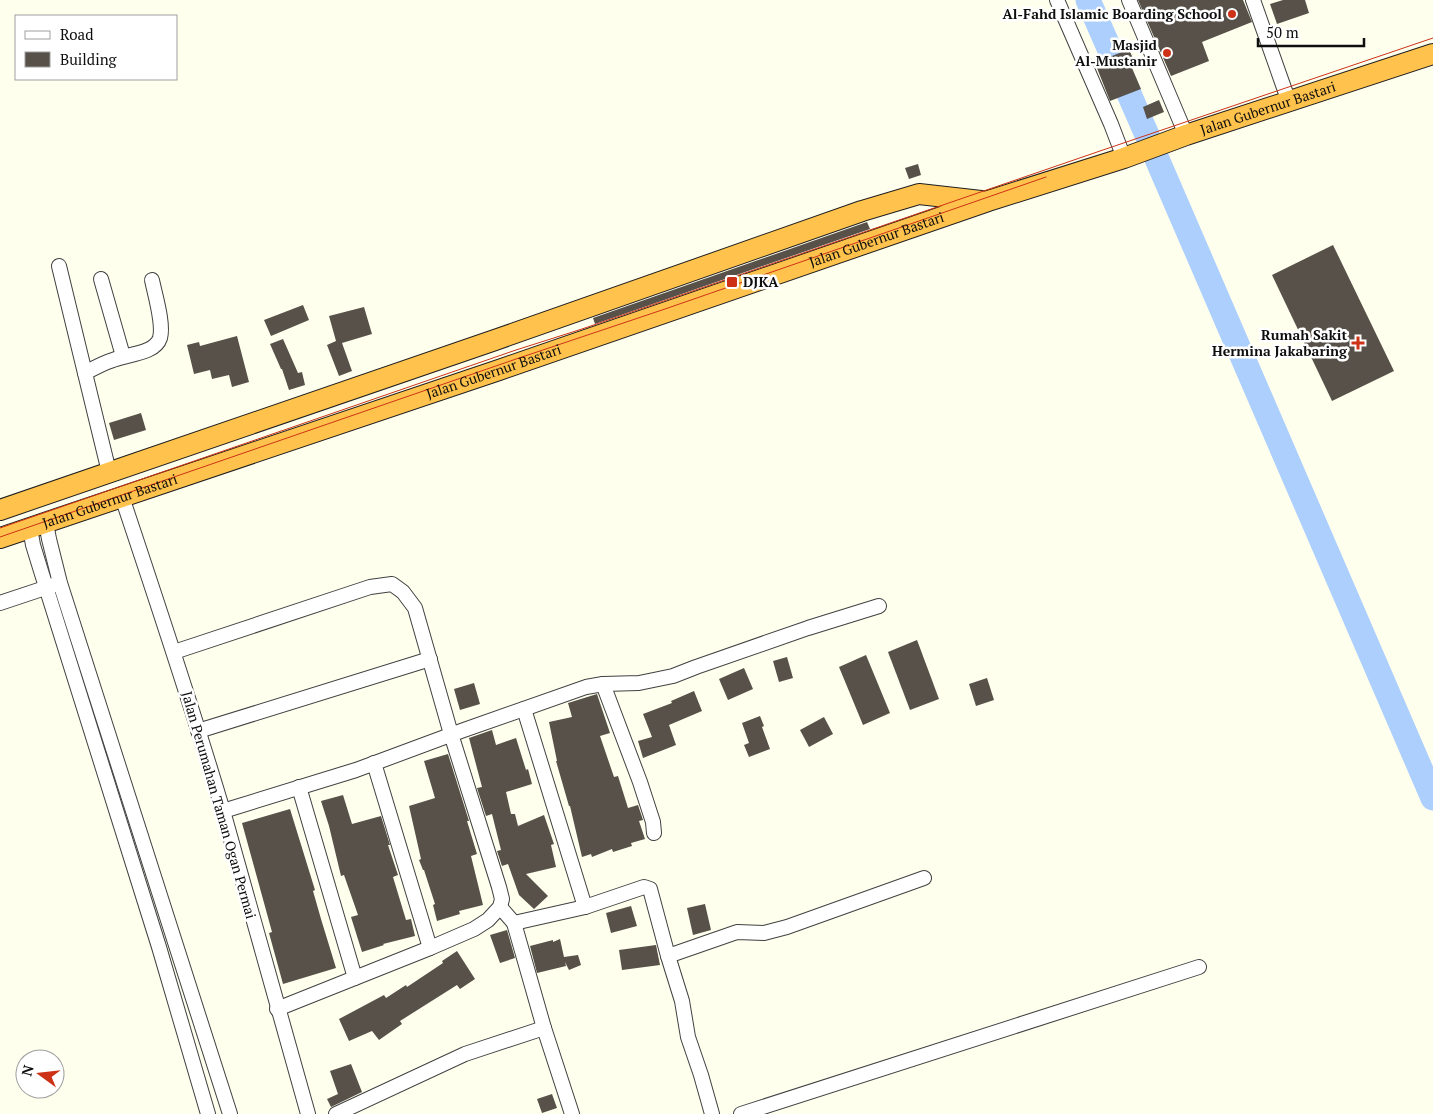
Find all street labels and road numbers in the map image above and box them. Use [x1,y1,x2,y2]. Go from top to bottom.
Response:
street label: Jalan Gubernur Bastari [1198,77,1338,139]
street label: Jalan Gubernur Bastari [806,207,946,271]
street label: Jalan Gubernur Bastari [424,339,564,403]
street label: Jalan Gubernur Bastari [40,469,180,532]
street label: Jalan Perumahan Taman Ogan Permai [178,689,261,921]

